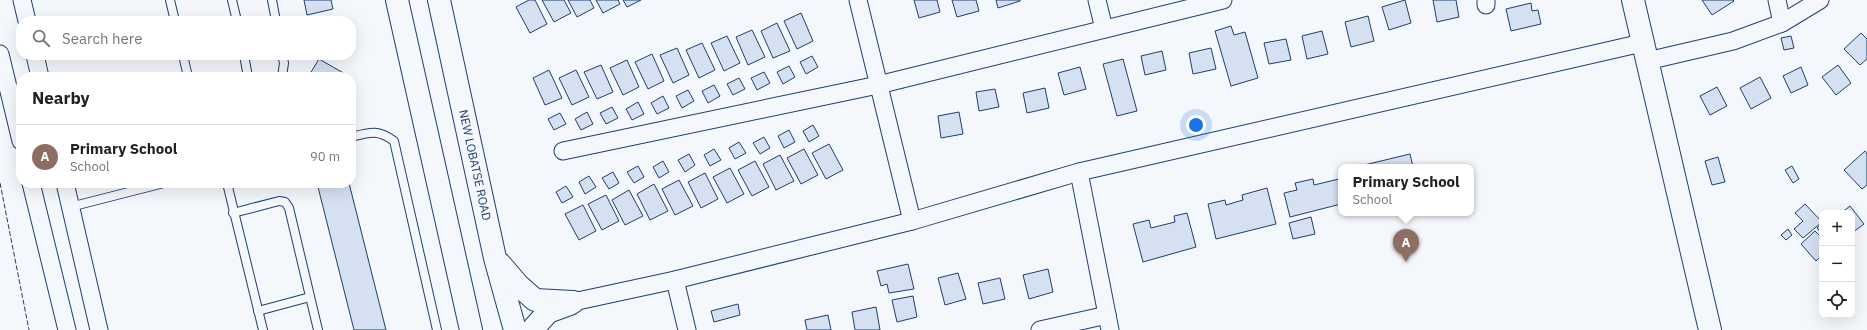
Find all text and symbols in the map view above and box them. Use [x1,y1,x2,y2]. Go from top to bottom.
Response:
search box [16,16,356,60]
icon: search [30,27,52,49]
text: Search here [62,29,142,48]
text: Nearby [32,87,90,109]
street label: NEW LOBATSE ROAD [456,108,495,222]
your location [1186,115,1206,135]
text: Primary School [70,139,177,158]
text: A [41,148,49,165]
text: 90 m [310,148,340,165]
text: School [70,158,110,175]
popup [1338,164,1474,216]
text: Primary School [1352,172,1460,191]
text: School [1352,191,1392,208]
map controls [1819,210,1855,318]
button: + [1819,210,1855,246]
pin: A [1393,229,1419,262]
button: − [1819,246,1855,282]
button: locate [1819,282,1855,318]

